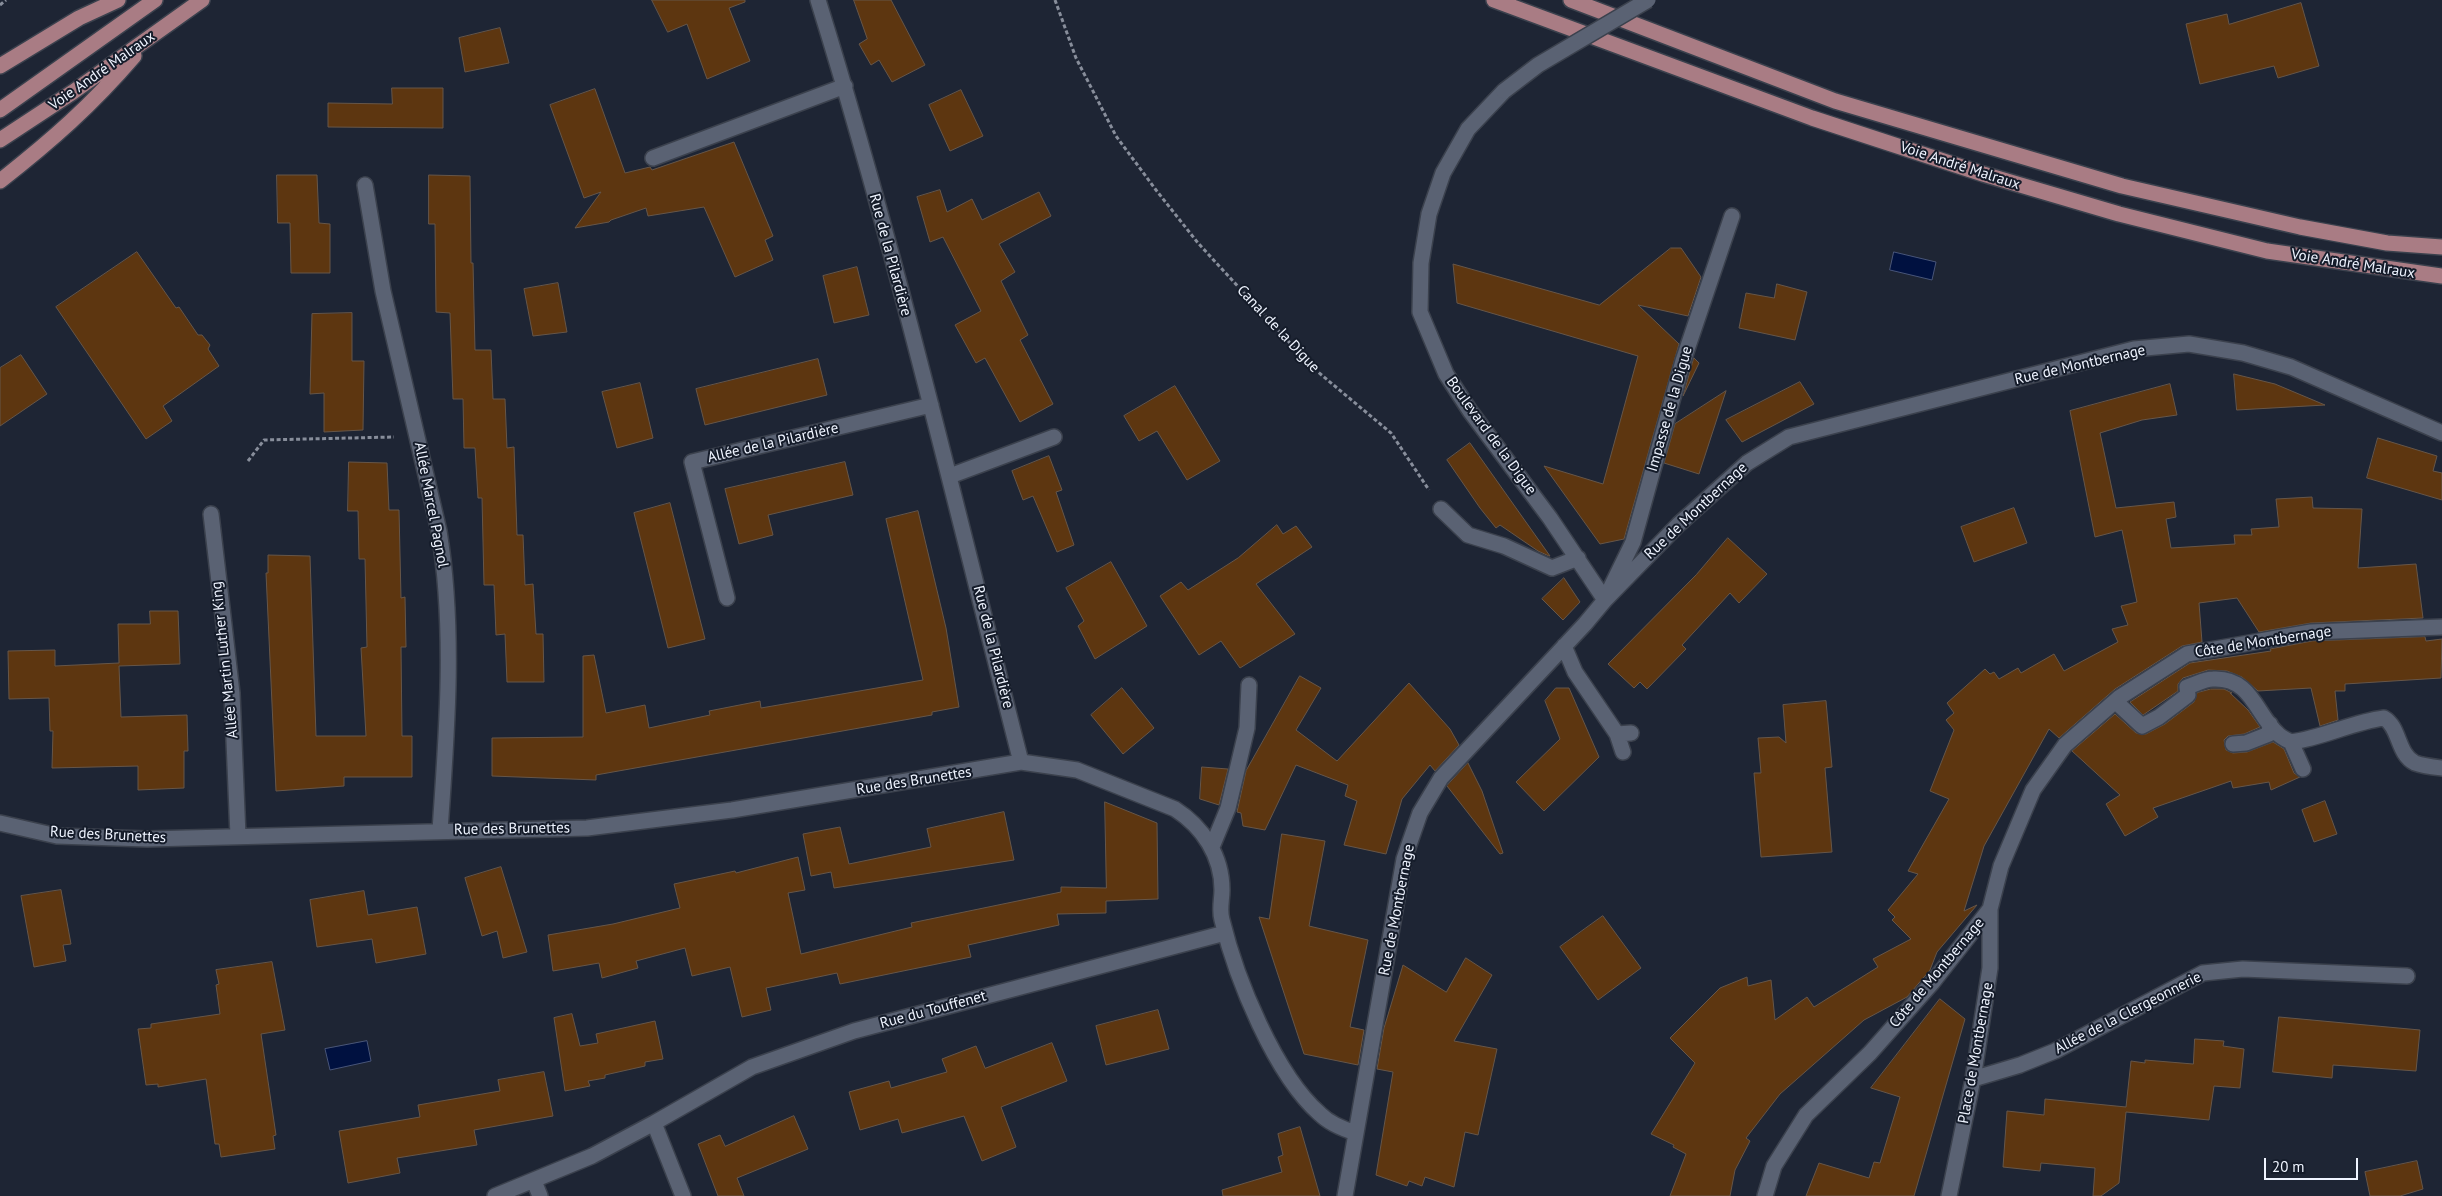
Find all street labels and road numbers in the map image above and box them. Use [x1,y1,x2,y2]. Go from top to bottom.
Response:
street label: Voie André Malraux [46,28,158,114]
street label: Voie André Malraux [1898,138,2022,194]
street label: Rue de la Pilardière [865,192,915,318]
street label: Voie André Malraux [2290,245,2416,283]
street label: Canal de la Digue [1233,282,1323,376]
street label: Rue de Montbernage [2013,341,2147,389]
street label: Impasse de la Digue [1644,344,1696,474]
street label: Boulevard de la Digue [1442,373,1540,499]
street label: Allée de la Pilardière [706,419,840,467]
street label: Allée Marcel Pagnol [410,441,452,569]
street label: Rue de Montbernage [1641,459,1751,563]
street label: Allée Martin Luther King [208,581,242,739]
street label: Rue de la Pilardière [969,584,1017,710]
street label: Côte de Montbernage [2194,622,2332,662]
street label: Rue des Brunettes [855,763,973,799]
street label: Rue des Brunettes [454,819,570,839]
street label: Rue des Brunettes [50,823,166,847]
street label: Rue de Montbernage [1375,843,1419,977]
street label: Côte de Montbernage [1886,914,1988,1032]
street label: Allée de la Clergeonnerie [2052,968,2204,1058]
street label: Place de Montbernage [1955,981,1997,1125]
street label: Rue du Touffenet [878,987,988,1033]

